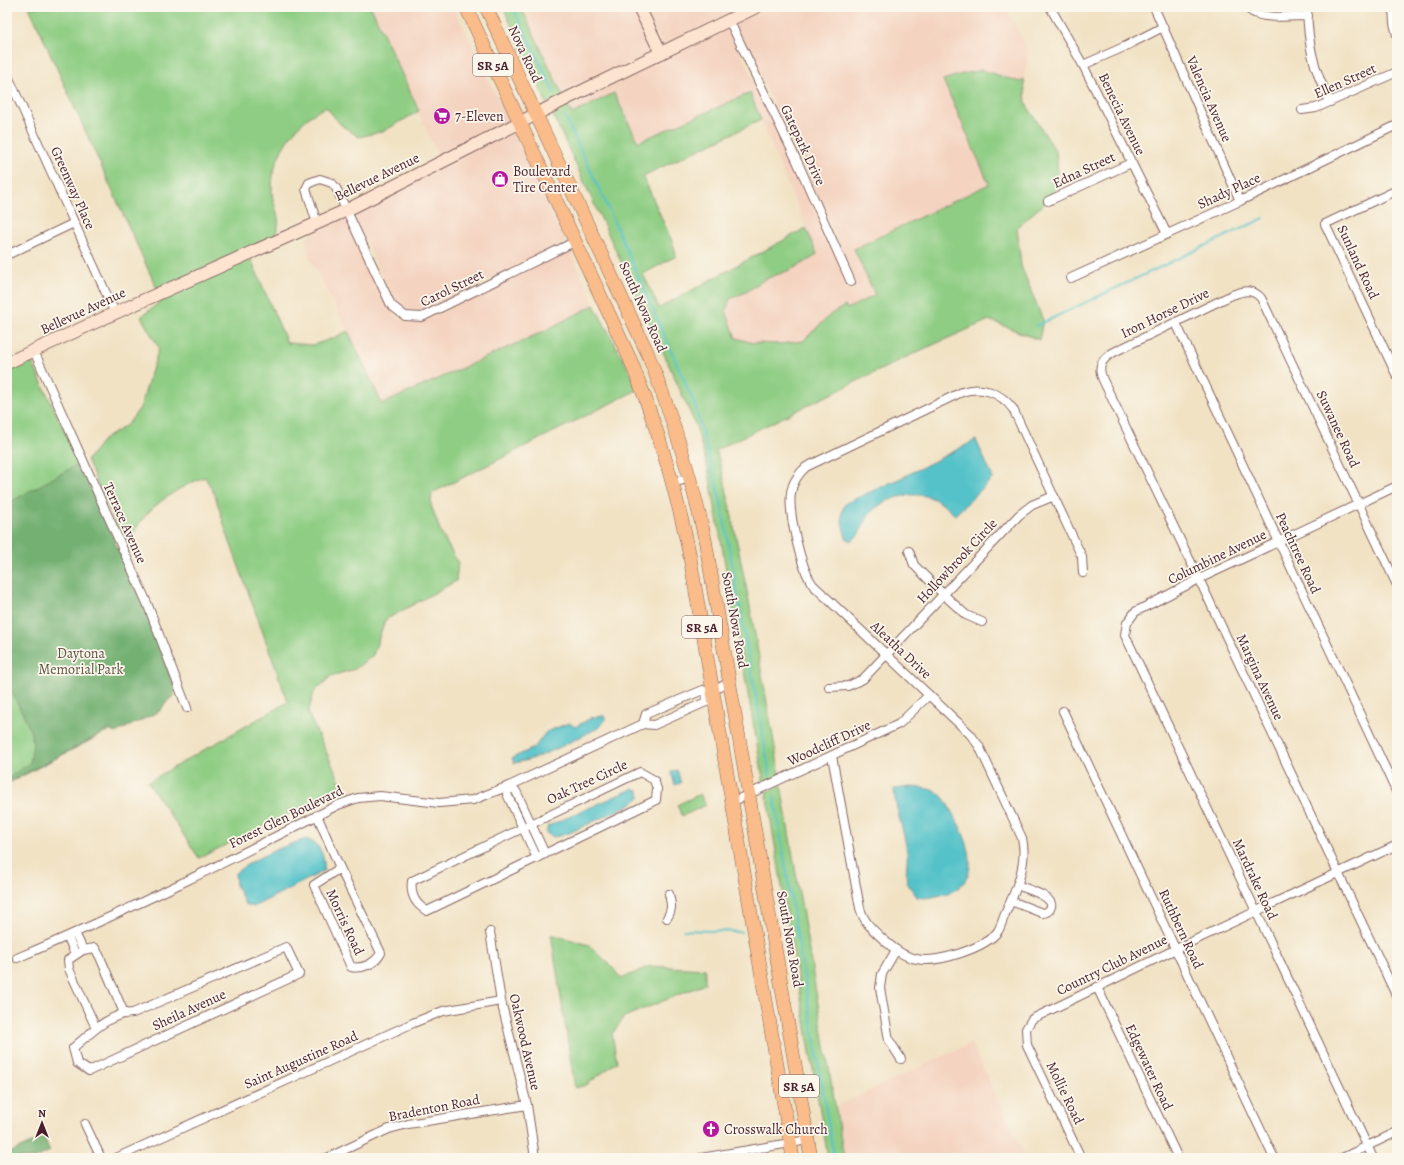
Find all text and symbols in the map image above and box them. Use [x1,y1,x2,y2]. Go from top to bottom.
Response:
street label: Nova Road [504,22,547,86]
street label: Valencia Avenue [1181,52,1236,145]
road number: SR 5A [473,54,513,76]
street label: Ellen Street [1311,59,1379,103]
street label: Benecia Avenue [1094,70,1150,158]
street label: Gatepark Drive [776,102,830,188]
supermarket icon: 7-Eleven [432,106,452,126]
place label: 7-Eleven [455,107,504,126]
street label: Greenway Place [46,144,100,232]
street label: Edna Street [1050,147,1119,193]
street label: Bellevue Avenue [331,148,423,206]
place label: Boulevard Tire Center [513,162,578,197]
street label: Shady Place [1194,168,1264,214]
shop icon: Boulevard Tire Center [490,169,510,189]
street label: Sunland Road [1333,222,1384,303]
street label: South Nova Road [614,259,672,356]
street label: Carol Street [417,264,487,311]
street label: Bellevue Avenue [37,283,129,339]
street label: Iron Horse Drive [1118,283,1212,343]
street label: Suwanee Road [1312,387,1364,471]
street label: Terrace Avenue [99,480,151,566]
street label: Peachtree Road [1271,509,1325,597]
street label: Hollowbrook Circle [913,514,1001,608]
street label: Columbine Avenue [1164,525,1270,589]
street label: South Nova Road [717,570,753,670]
road number: SR 5A [682,616,722,638]
street label: Aleatha Drive [866,616,936,683]
street label: Margina Avenue [1232,631,1288,723]
park label: Daytona Memorial Park [39,644,123,679]
street label: Woodcliff Drive [783,715,874,771]
street label: Oak Tree Circle [544,755,630,809]
street label: Forest Glen Boulevard [226,781,347,853]
street label: Mardrake Road [1228,835,1282,923]
street label: Morris Road [321,886,369,959]
street label: Ruthbern Road [1154,886,1208,972]
street label: South Nova Road [772,889,808,989]
street label: Country Club Avenue [1053,930,1171,1000]
street label: Sheila Avenue [149,985,229,1035]
street label: Oakwood Avenue [505,992,545,1092]
street label: Edgewater Road [1121,1021,1177,1114]
street label: Saint Augustine Road [241,1026,361,1094]
street label: Mollie Road [1042,1058,1089,1128]
road number: SR 5A [779,1075,819,1097]
street label: Bradenton Road [387,1090,482,1126]
north arrow [22,1103,62,1143]
text: N [38,1106,46,1121]
church icon: Crosswalk Church [701,1119,721,1139]
place label: Crosswalk Church [724,1120,828,1139]

